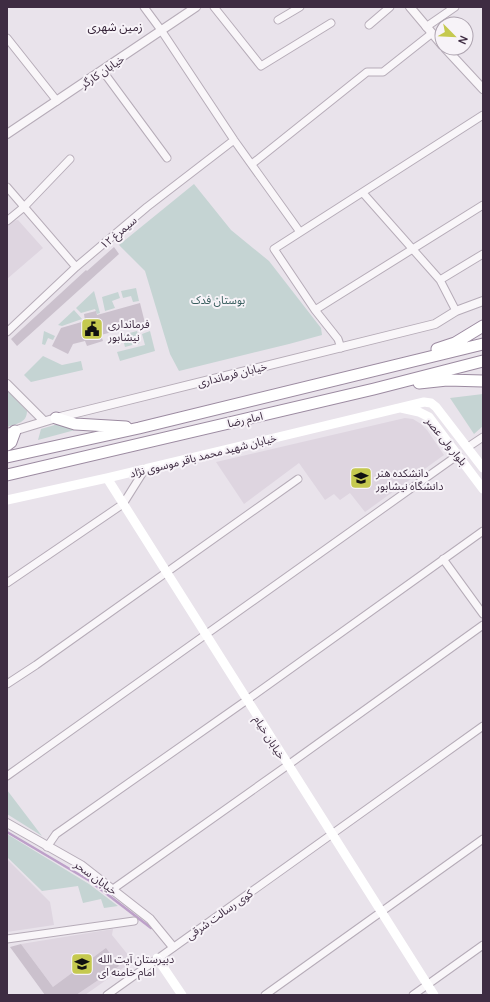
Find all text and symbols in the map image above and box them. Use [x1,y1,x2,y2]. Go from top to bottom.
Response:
north arrow [434,16,474,56]
district label: زمین شهری [87,18,143,35]
text: N [455,34,472,47]
street label: خیابان کارگر [76,51,127,92]
street label: سیمرغ ۱۲ [96,212,141,253]
park label: بوستان فدک [191,292,245,307]
public building icon: فرمانداری نیشابور [79,316,105,342]
place label: فرمانداری نیشابور [107,316,150,344]
street label: خیابان فرمانداری [196,358,269,390]
street label: امام رضا [226,408,264,431]
street label: بلوار ولی عصر [422,413,471,469]
street label: خیابان شهید محمد باقر موسوی نژاد [128,429,279,481]
school or university icon: دانشکده هنر دانشگاه نیشابور [348,465,374,491]
place label: دانشکده هنر دانشگاه نیشابور [375,465,443,493]
street label: خیابان خیام [250,712,290,763]
street label: خیابان سحر [71,856,121,898]
street label: کوی رسالت شرقی [183,885,256,943]
school or university icon: دبیرستان آیت الله امام خامنه ای [69,951,95,977]
place label: دبیرستان آیت الله امام خامنه ای [98,951,174,980]

